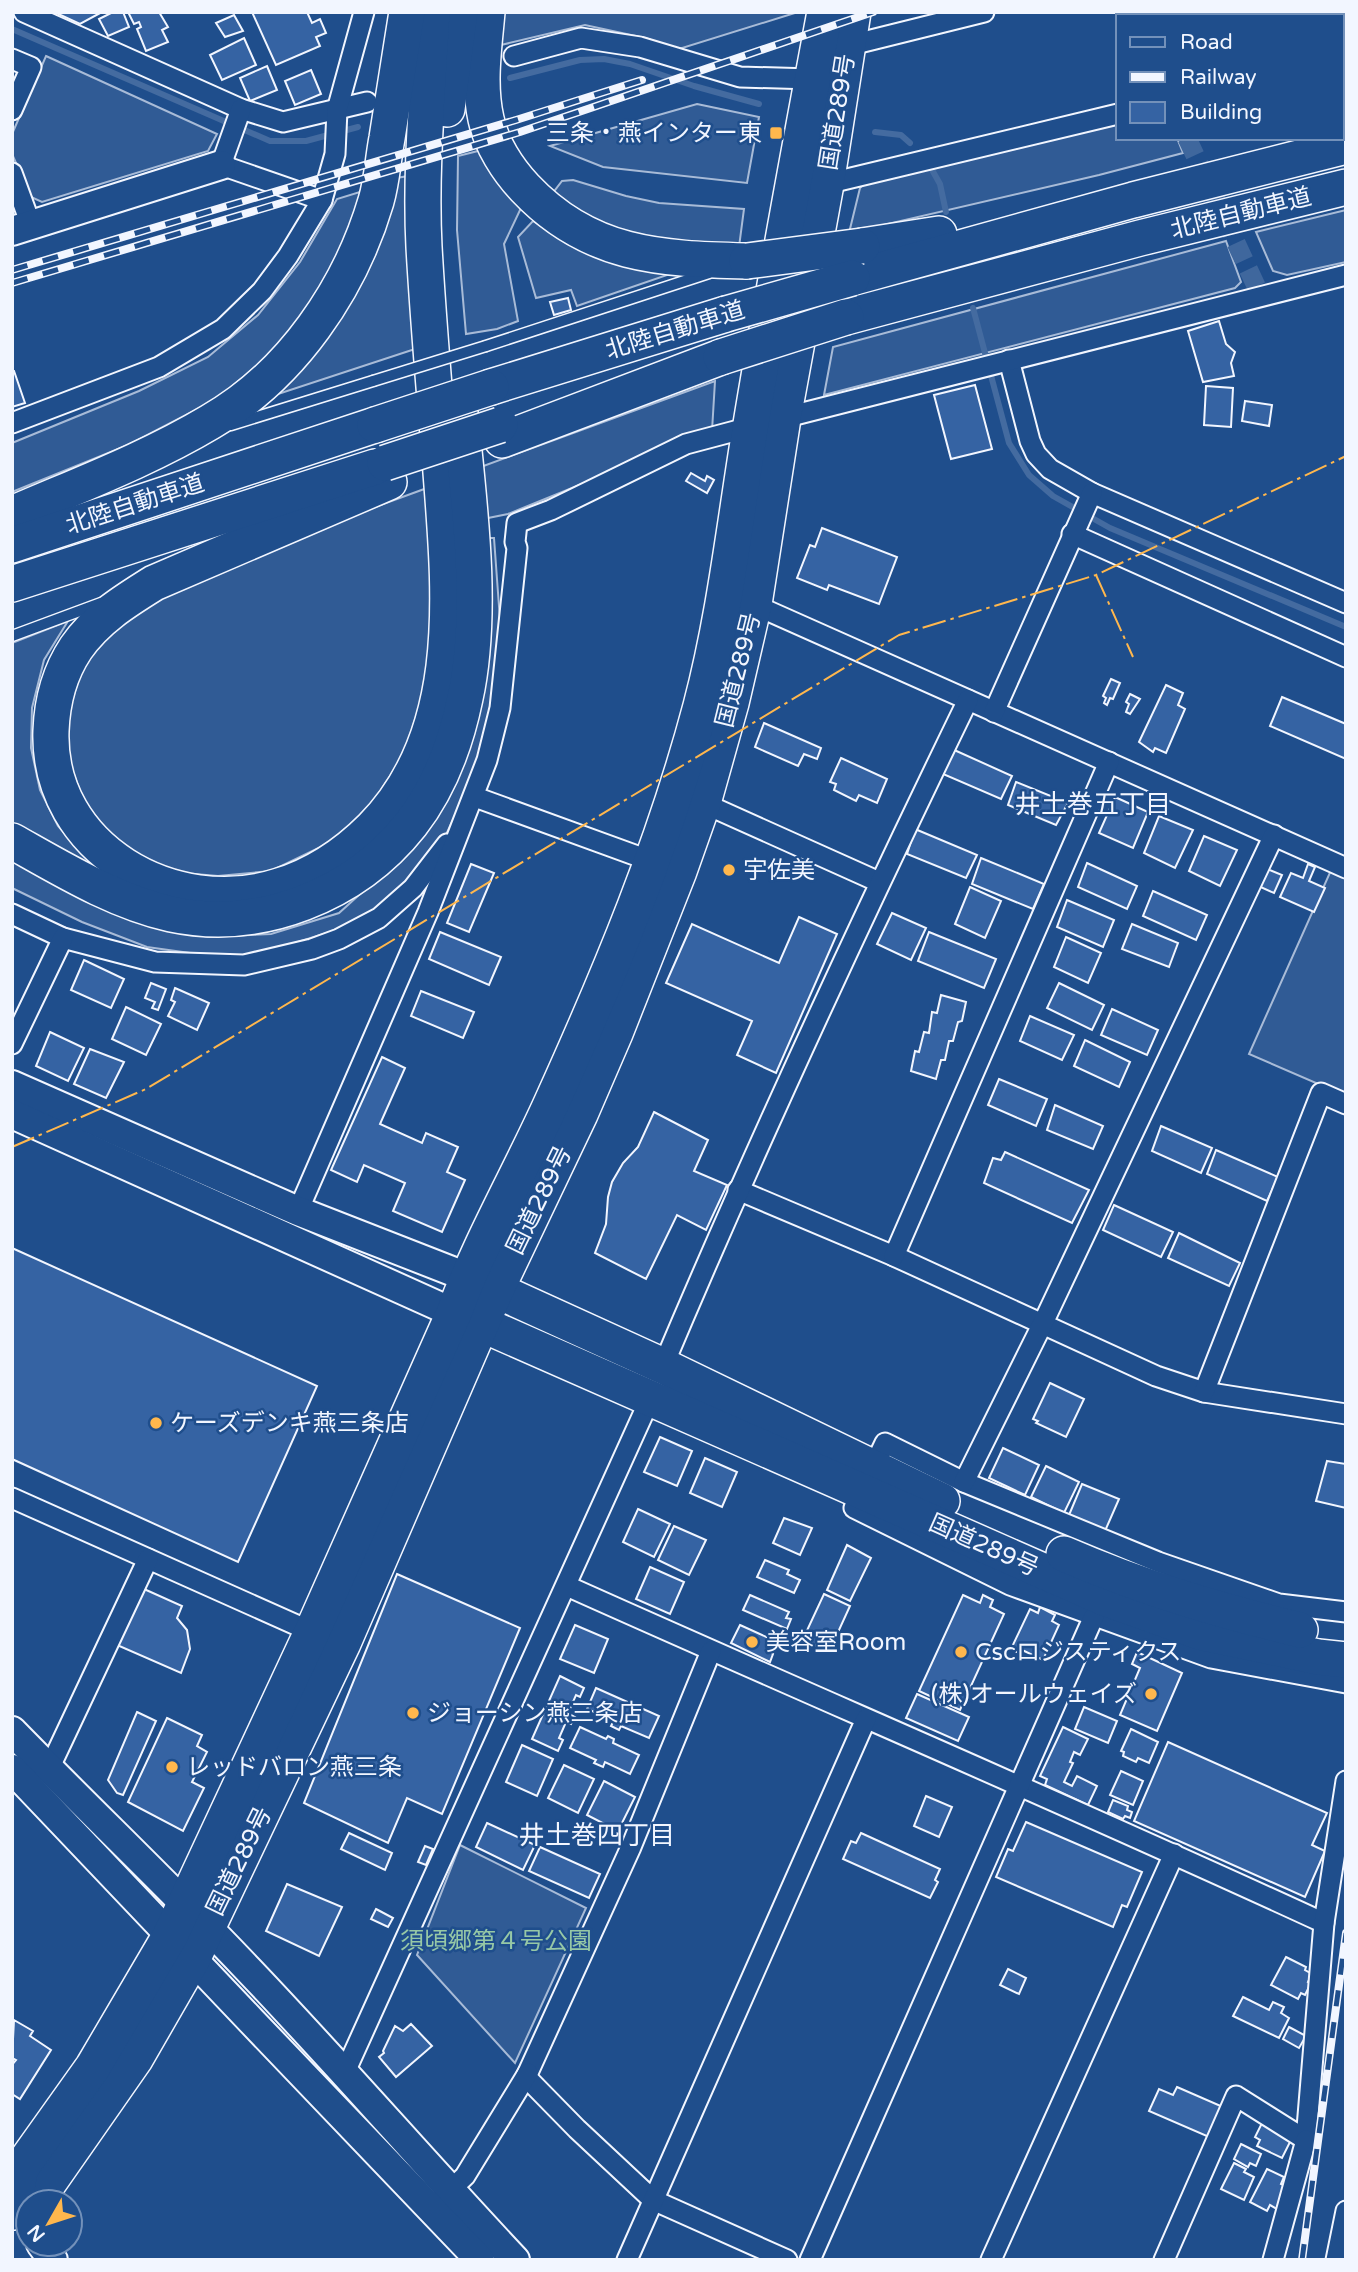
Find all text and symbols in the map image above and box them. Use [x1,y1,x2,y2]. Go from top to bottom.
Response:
legend [1116,14,1344,140]
text: Road [1180,30,1233,55]
street label: 国道289号 [814,52,861,172]
text: Railway [1180,65,1257,90]
text: Building [1180,100,1262,125]
place label: 三条・燕インター東 [546,119,762,148]
marker: 三条・燕インター東 [768,125,784,141]
street label: 北陸自動車道 [1168,182,1314,245]
street label: 北陸自動車道 [602,296,748,365]
street label: 北陸自動車道 [62,468,208,541]
street label: 国道289号 [710,610,767,730]
district label: 井土巻五丁目 [1015,789,1171,820]
place label: 宇佐美 [743,856,815,885]
marker: 宇佐美 [721,862,737,878]
street label: 国道289号 [501,1141,578,1259]
place label: ケーズデンキ燕三条店 [170,1409,409,1438]
marker: ケーズデンキ燕三条店 [148,1415,164,1431]
street label: 国道289号 [924,1508,1043,1583]
place label: 美容室Room [766,1628,906,1657]
marker: 美容室Room [744,1634,760,1650]
place label: Cscロジスティクス [975,1638,1182,1667]
marker: Cscロジスティクス [953,1644,969,1660]
place label: (株)オールウェイズ [931,1680,1137,1709]
marker: (株)オールウェイズ [1143,1686,1159,1702]
place label: ジョーシン燕三条店 [427,1699,643,1728]
marker: ジョーシン燕三条店 [405,1705,421,1721]
place label: レッドバロン燕三条 [186,1753,402,1782]
marker: レッドバロン燕三条 [164,1759,180,1775]
street label: 国道289号 [201,1802,278,1920]
district label: 井土巻四丁目 [519,1820,675,1851]
park label: 須頃郷第４号公園 [400,1927,592,1956]
north arrow [14,2188,84,2258]
text: N [23,2220,50,2246]

